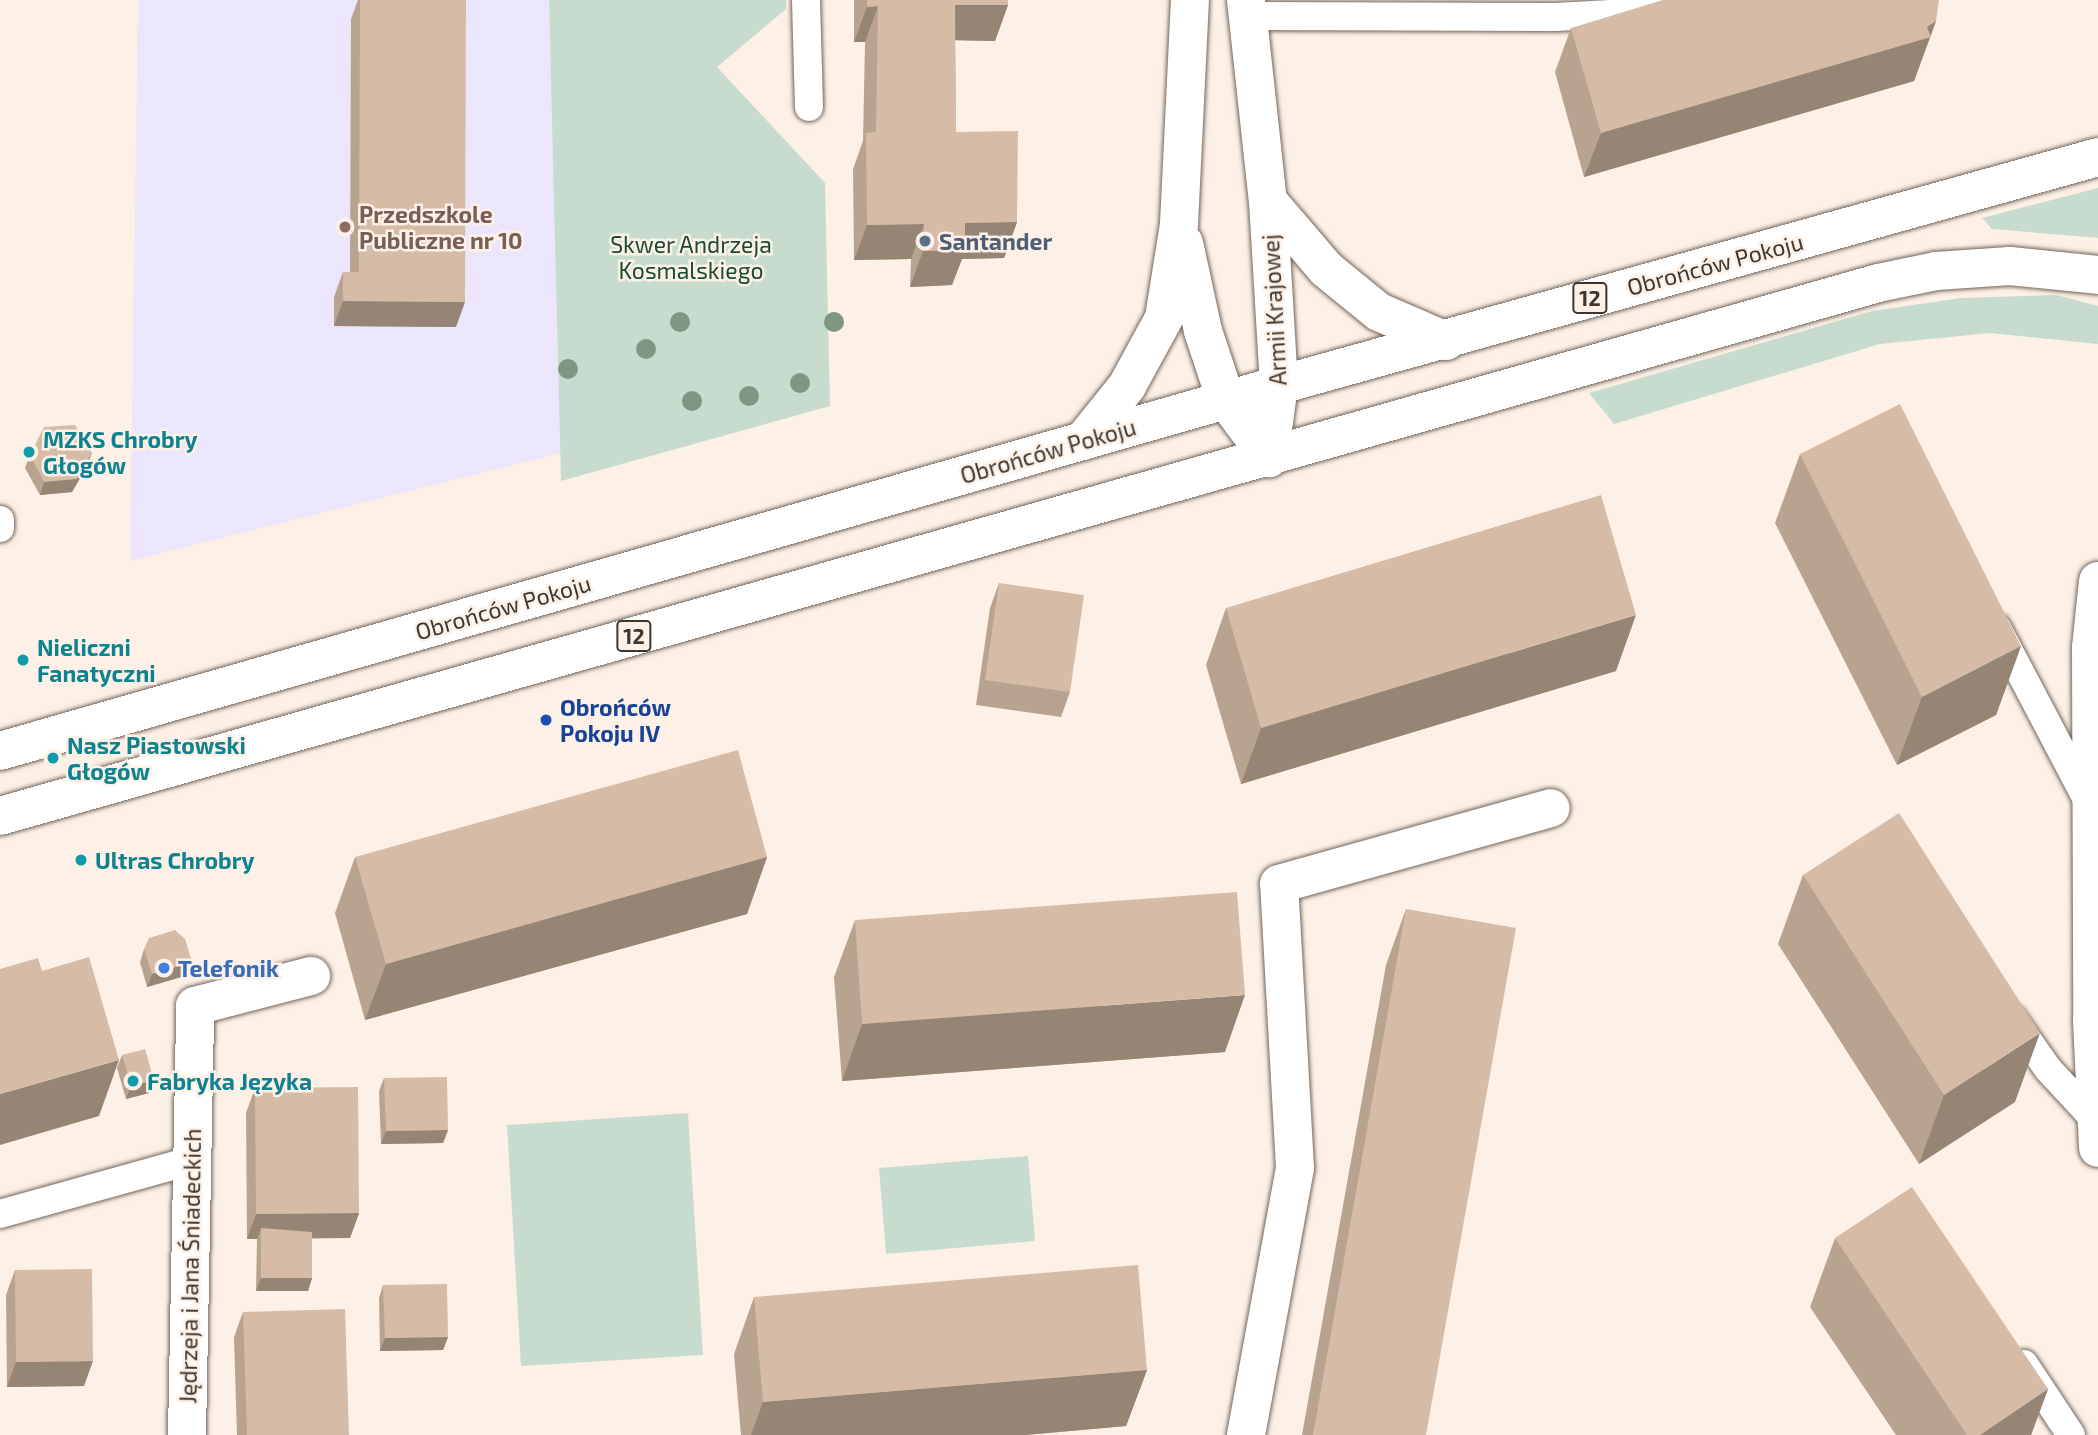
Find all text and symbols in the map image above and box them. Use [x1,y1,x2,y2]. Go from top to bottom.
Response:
place label: Przedszkole Publiczne nr 10 [359,200,523,254]
marker: Przedszkole Publiczne nr 10 [337,219,353,235]
place label: Santander [939,227,1052,255]
street label: Obrońców Pokoju [1624,227,1806,301]
park label: Skwer Andrzeja Kosmalskiego [610,230,772,284]
marker: Santander [917,233,933,249]
street label: Armii Krajowej [1256,234,1292,386]
road number: 12 [1571,280,1609,316]
street label: Obrońców Pokoju [957,413,1139,489]
place label: MZKS Chrobry Głogów [43,425,198,479]
marker: MZKS Chrobry Głogów [21,444,37,460]
street label: Obrońców Pokoju [412,569,594,645]
road number: 12 [615,618,653,654]
place label: Nieliczni Fanatyczni [37,633,156,687]
marker: Nieliczni Fanatyczni [15,652,31,668]
place label: Obrońców Pokoju IV [560,693,671,747]
marker: Obrońców Pokoju IV [538,712,554,728]
place label: Nasz Piastowski Głogów [67,731,246,785]
marker: Nasz Piastowski Głogów [45,750,61,766]
place label: Ultras Chrobry [95,846,255,874]
marker: Ultras Chrobry [73,852,89,868]
place label: Telefonik [178,954,279,982]
marker: Telefonik [156,960,172,976]
place label: Fabryka Języka [147,1067,312,1095]
marker: Fabryka Języka [125,1073,141,1089]
street label: Jędrzeja i Jana Śniadeckich [174,1128,206,1404]

